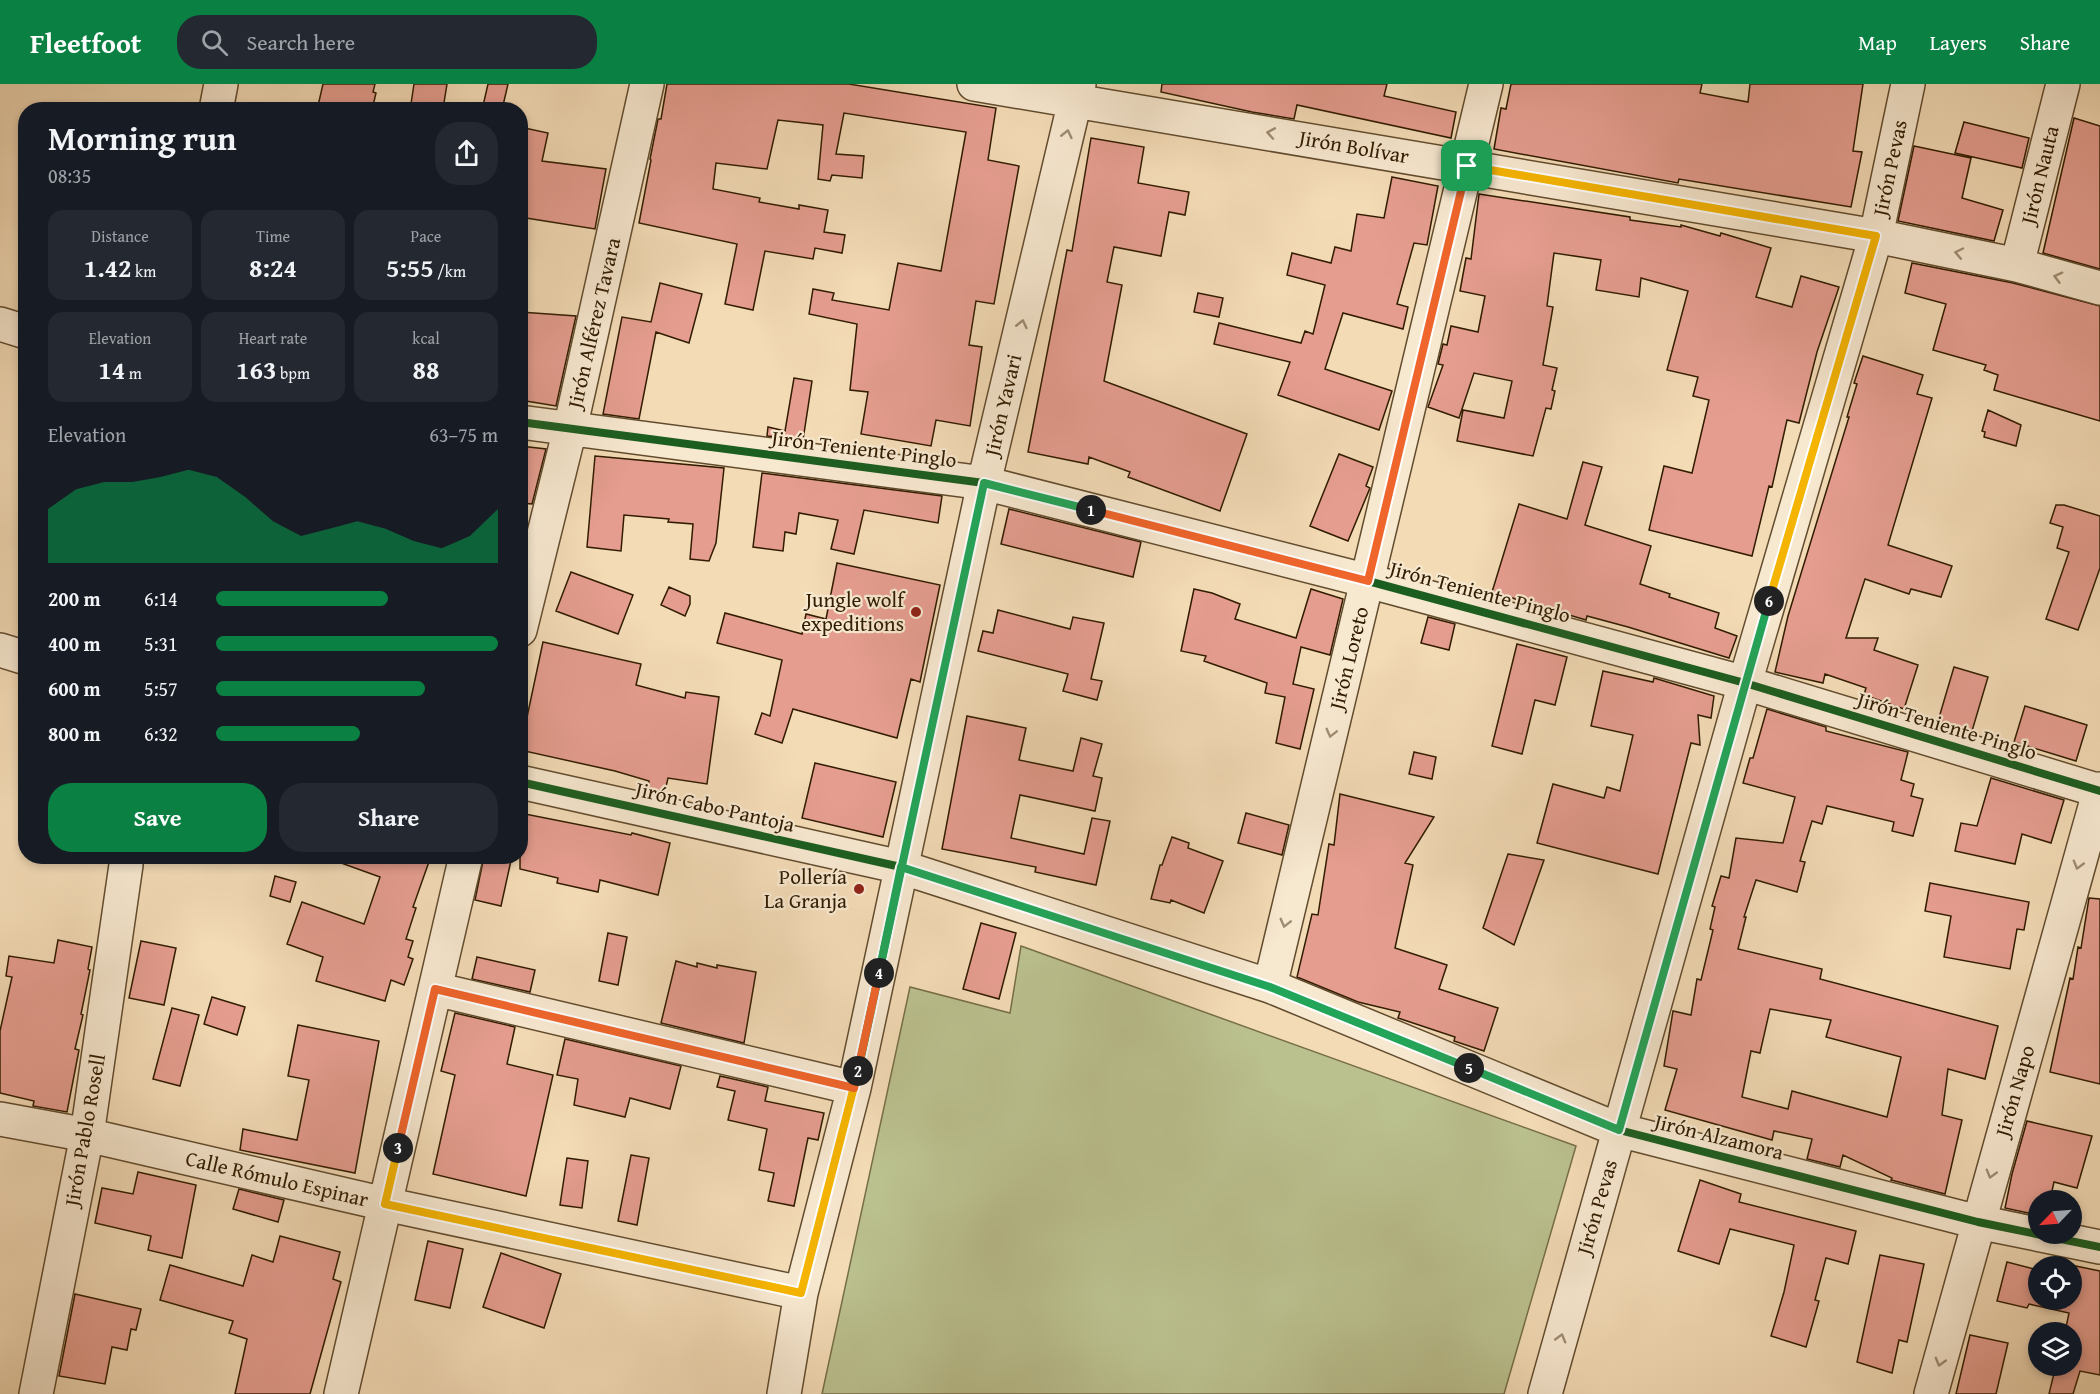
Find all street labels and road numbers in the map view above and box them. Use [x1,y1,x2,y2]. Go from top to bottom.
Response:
street label: Jirón Pevas [1864,117,1915,222]
street label: Jirón Bolívar [1294,121,1412,171]
street label: Jirón Nauta [2012,122,2067,230]
street label: Jirón Alférez Tavara [558,234,628,414]
street label: Jirón Yavari [975,351,1029,462]
street label: Jirón Teniente Pinglo [767,421,958,475]
street label: Jirón Teniente Pinglo [1383,552,1574,631]
street label: Jirón Loreto [1320,603,1376,716]
street label: Jirón Teniente Pinglo [1851,683,2041,768]
street label: Jirón Cabo Pantoja [630,772,798,840]
street label: Jirón Napo [1986,1041,2042,1143]
street label: Jirón Pablo Rosell [55,1051,113,1212]
street label: Jirón Alzamora [1648,1105,1787,1168]
street label: Calle Rómulo Espinar [183,1142,372,1215]
street label: Jirón Pevas [1567,1156,1625,1261]

